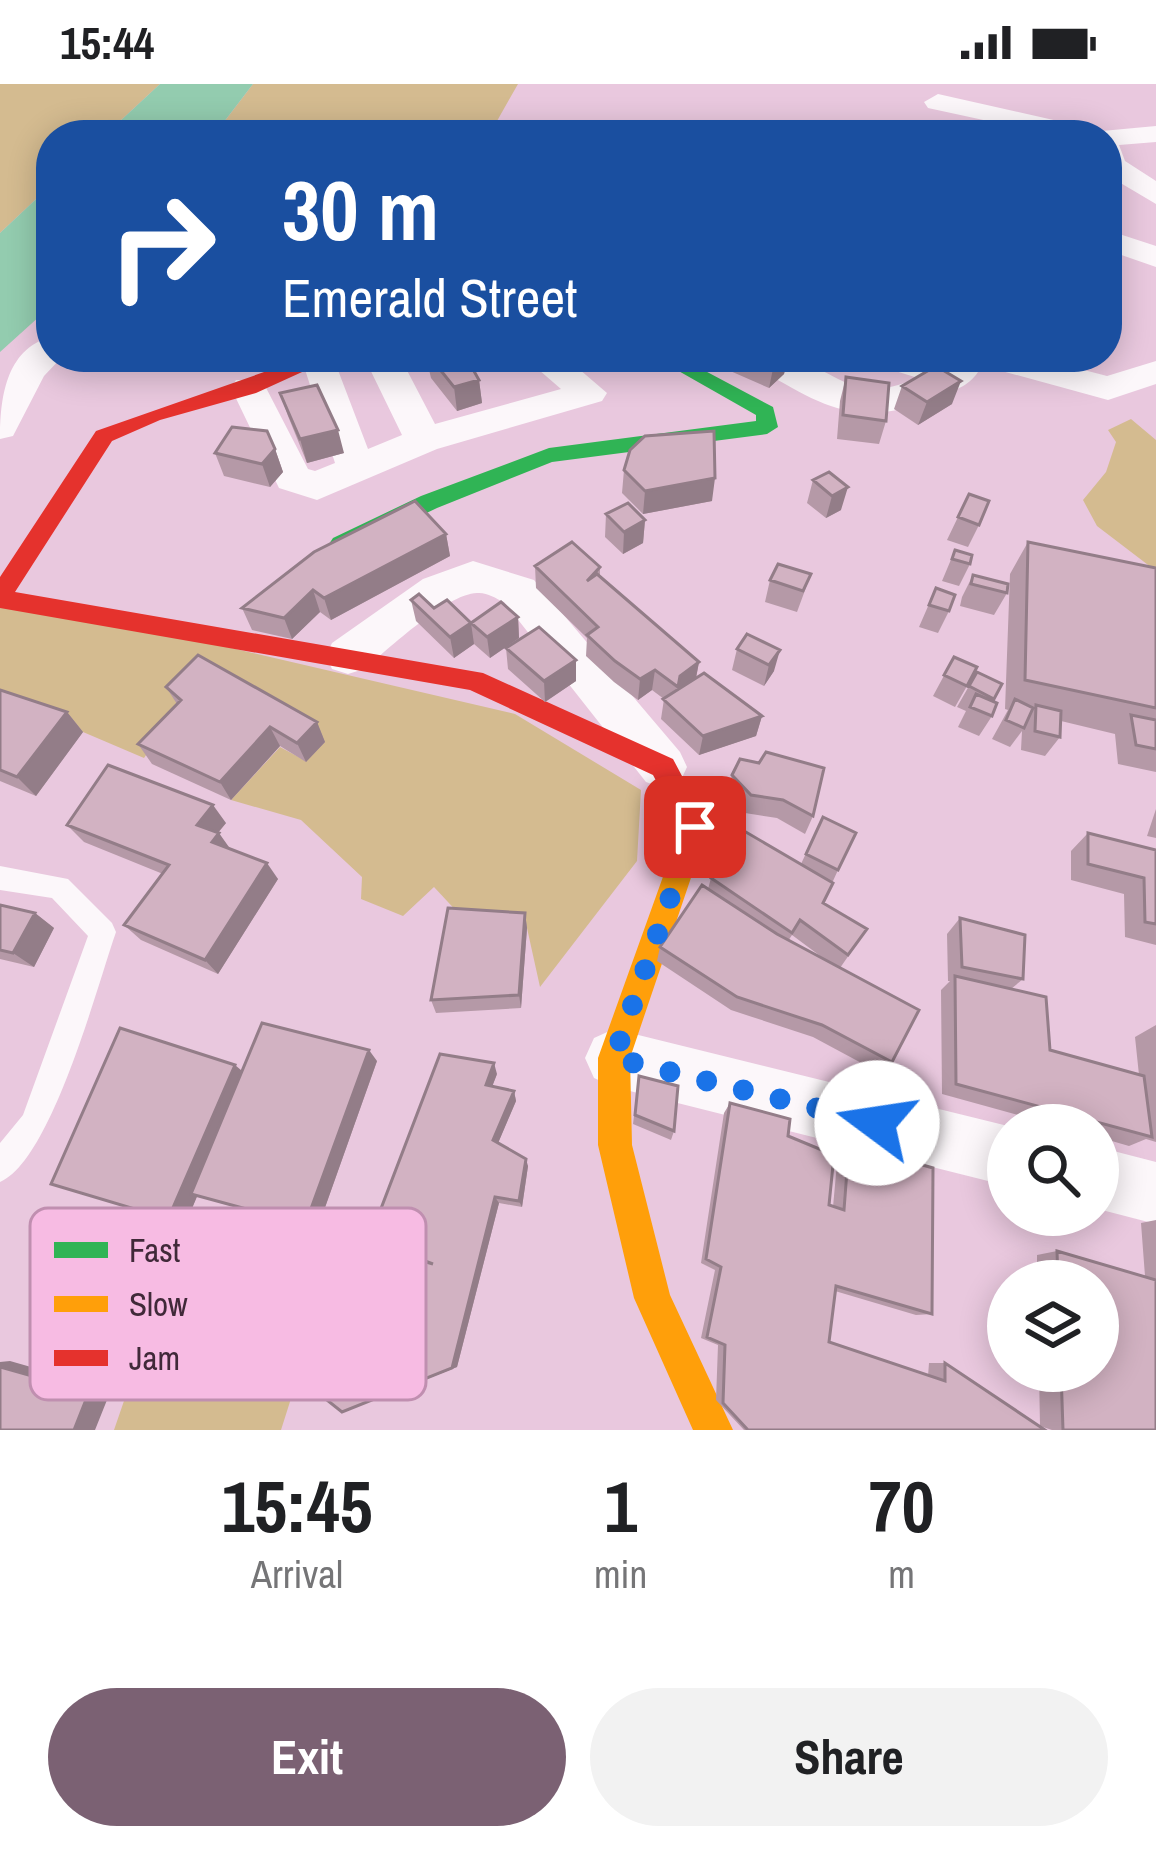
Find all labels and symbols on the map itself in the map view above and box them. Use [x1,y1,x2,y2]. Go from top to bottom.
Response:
pin [644,776,746,878]
position arrow [814,1060,940,1186]
legend [30,1208,426,1400]
text: Fast [129,1228,180,1272]
text: Slow [129,1282,188,1326]
text: Jam [129,1336,180,1380]

